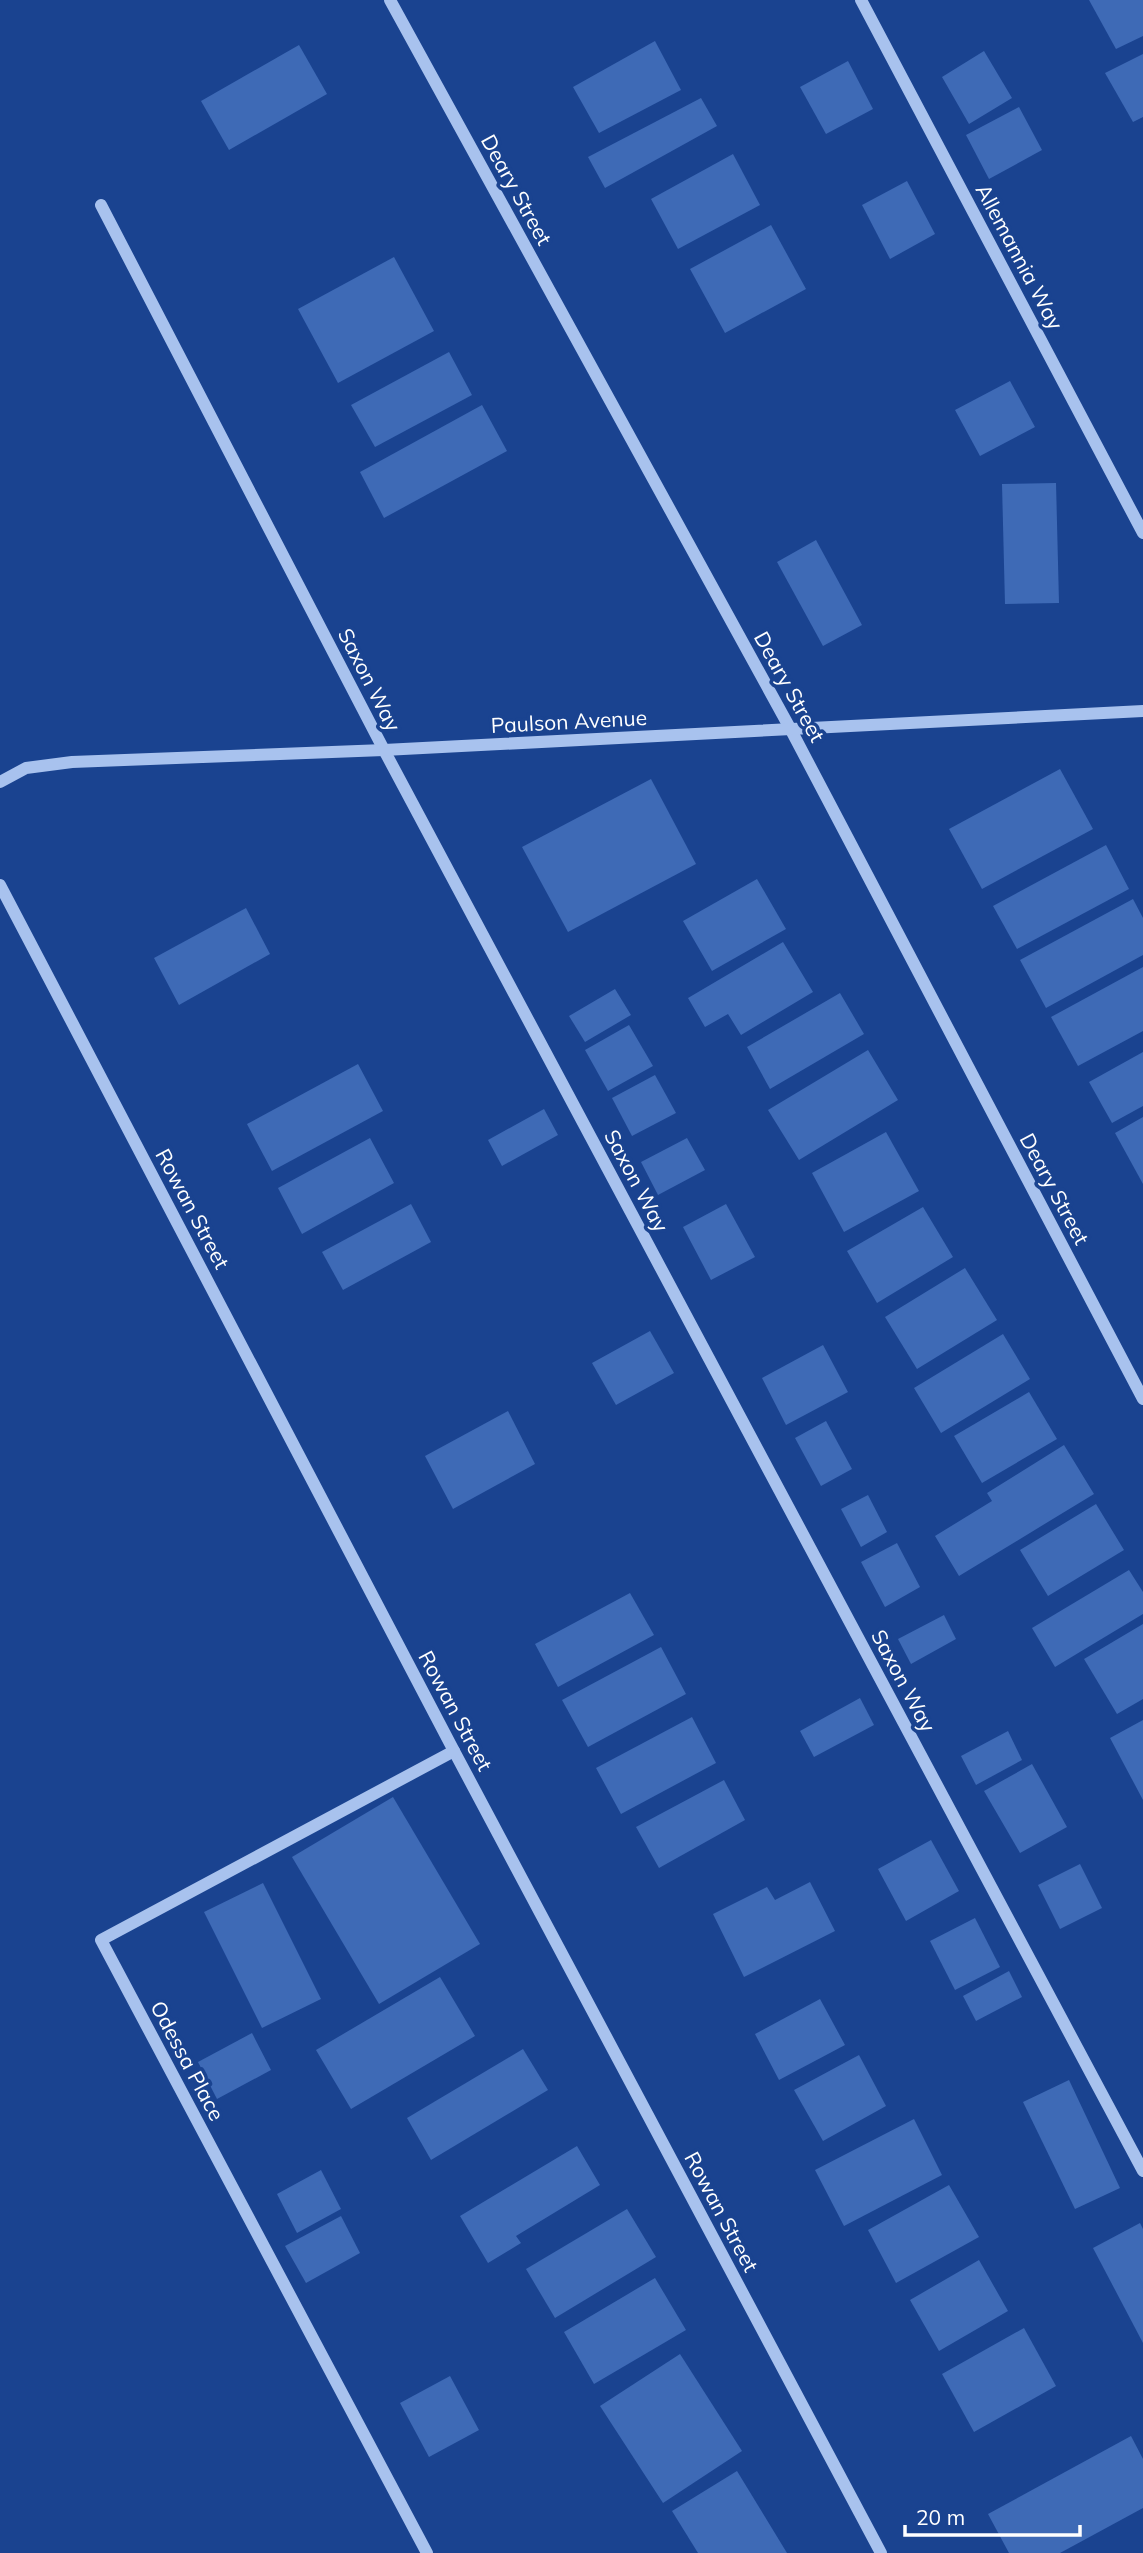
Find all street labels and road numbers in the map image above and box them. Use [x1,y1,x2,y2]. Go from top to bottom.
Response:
street label: Deary Street [476,130,558,249]
street label: Allemannia Way [971,179,1069,334]
street label: Saxon Way [333,624,407,735]
street label: Deary Street [749,627,831,746]
street label: Paulson Avenue [490,704,648,738]
street label: Saxon Way [599,1125,675,1236]
street label: Deary Street [1015,1128,1095,1249]
street label: Rowan Street [150,1144,235,1273]
street label: Saxon Way [866,1625,942,1736]
street label: Rowan Street [413,1646,498,1775]
street label: Odessa Place [145,1996,230,2125]
street label: Rowan Street [679,2147,764,2276]

